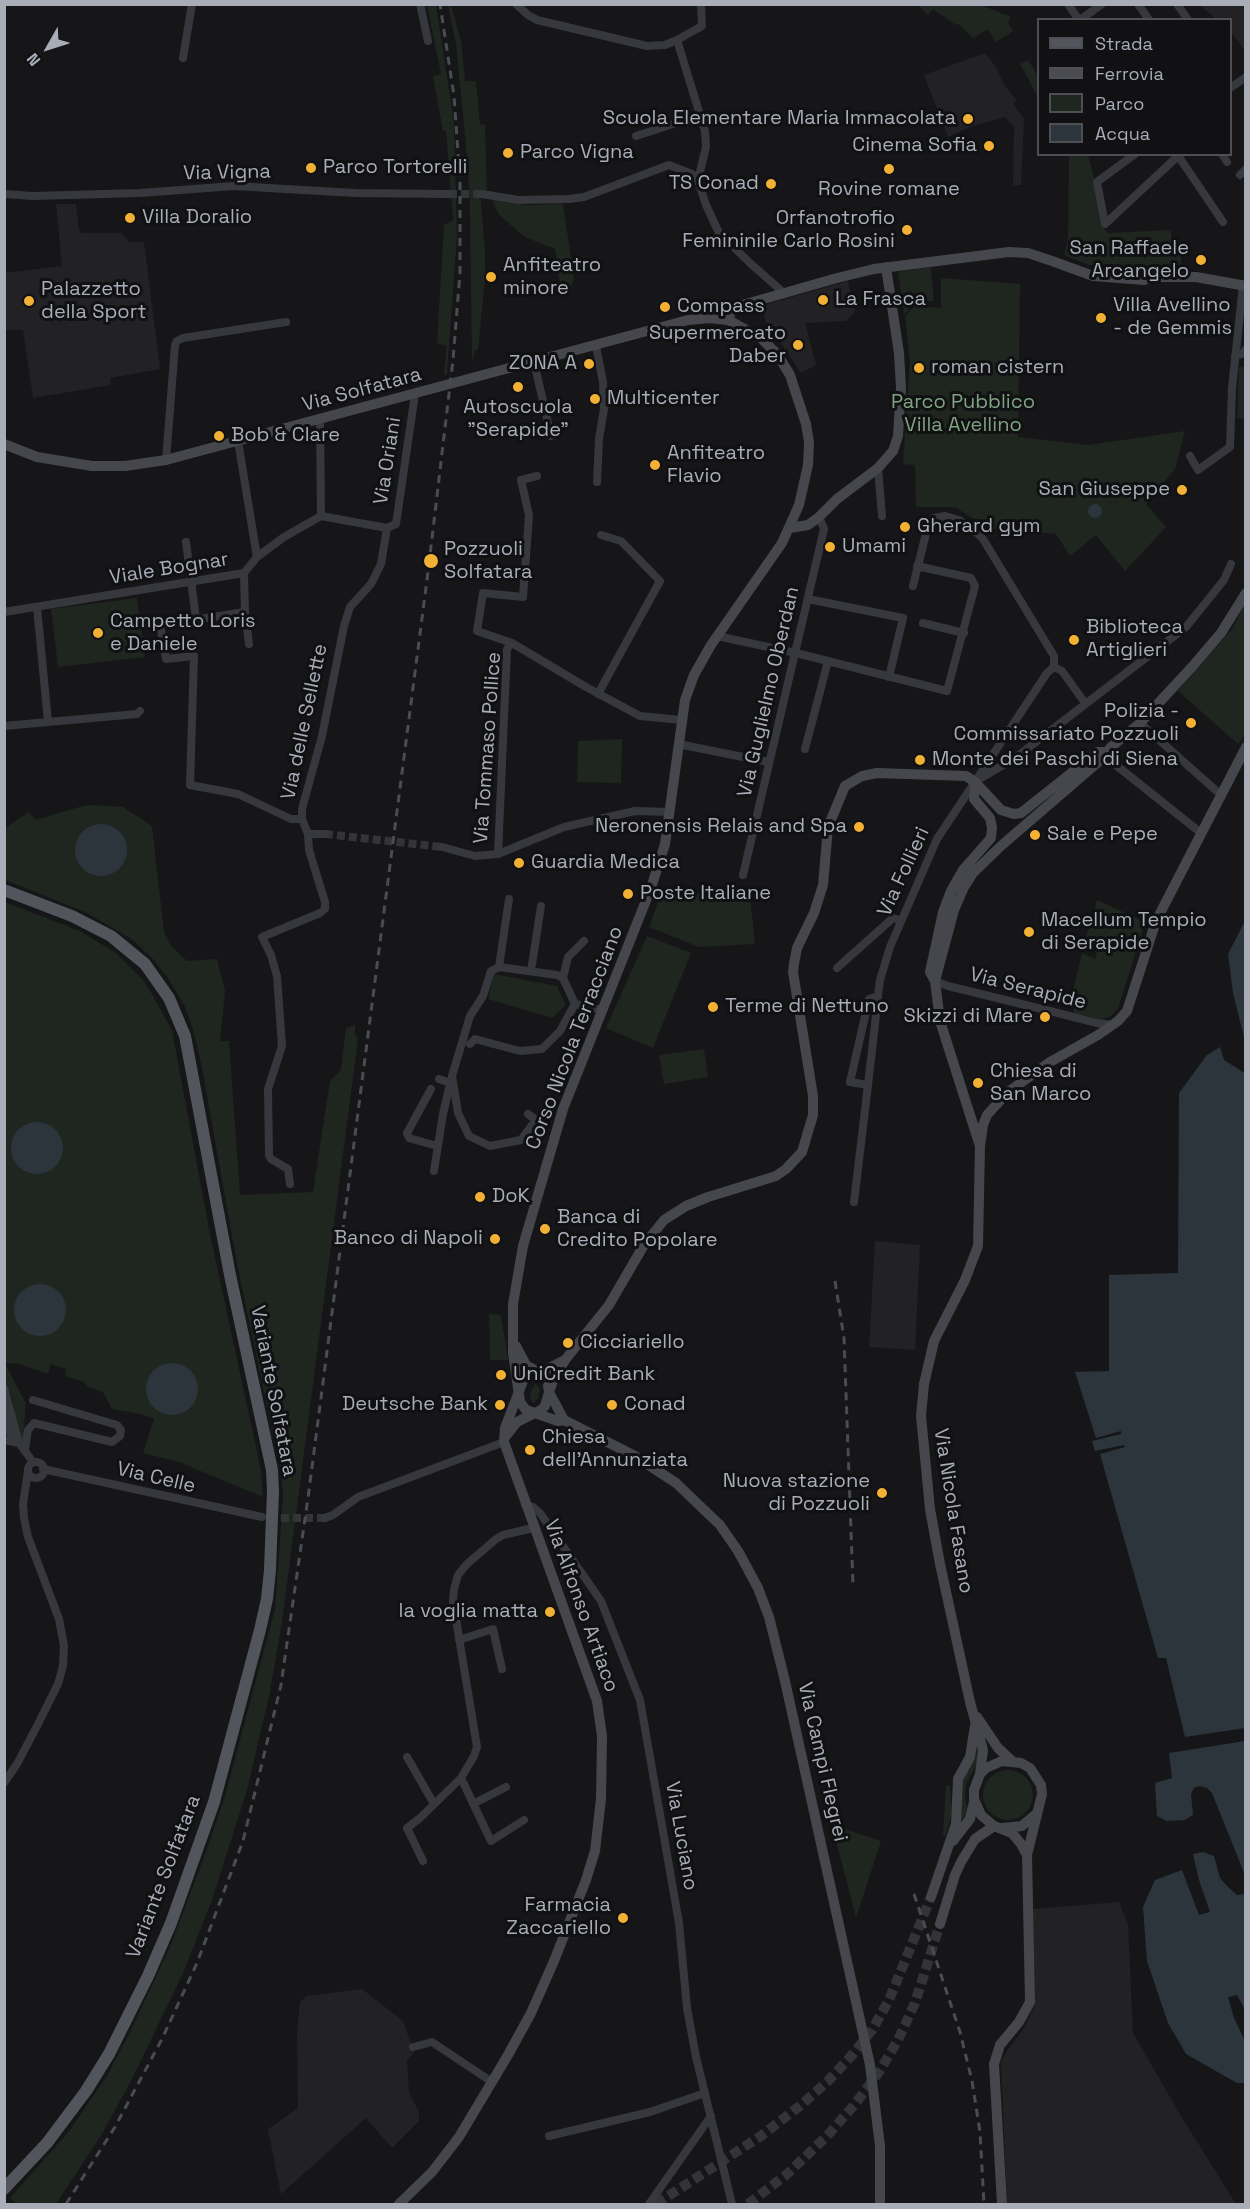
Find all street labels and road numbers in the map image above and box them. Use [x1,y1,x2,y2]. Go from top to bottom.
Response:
street label: Via Vigna [183,160,271,186]
street label: Via Solfatara [300,363,424,417]
street label: Via Oriani [369,415,407,507]
street label: Viale Bognar [108,548,230,590]
street label: Via Guglielmo Oberdan [733,584,805,800]
street label: Via delle Sellette [277,642,333,802]
street label: Via Tommaso Pollice [469,651,507,845]
street label: Via Follieri [873,823,935,921]
street label: Corso Nicola Terracciano [521,923,629,1153]
street label: Via Serapide [967,963,1089,1015]
street label: Variante Solfatara [245,1304,301,1478]
street label: Via Nicola Fasano [928,1427,978,1595]
street label: Via Celle [114,1457,198,1499]
street label: Via Alfonso Artiaco [539,1516,623,1696]
street label: Via Campi Flegrei [792,1680,852,1844]
street label: Via Luciano [660,1780,702,1892]
street label: Variante Solfatara [122,1792,206,1962]

